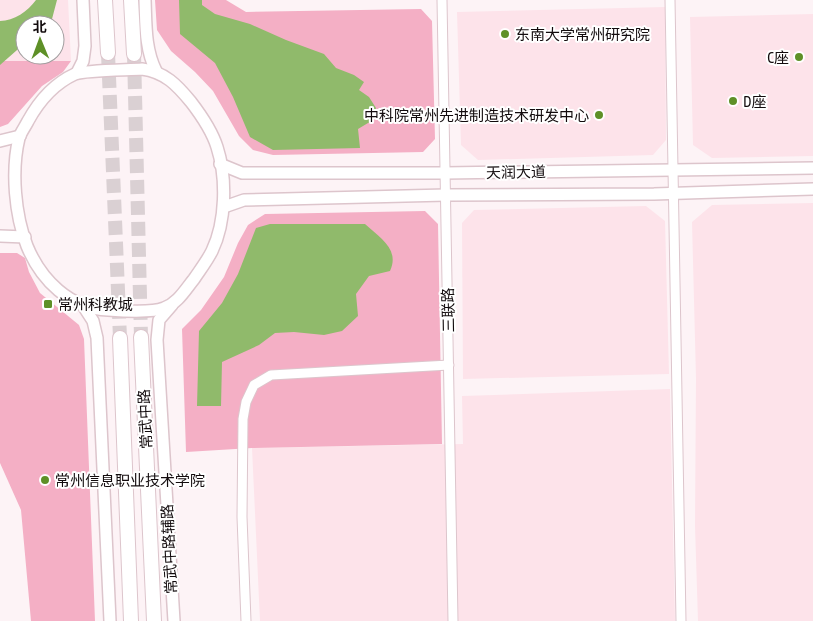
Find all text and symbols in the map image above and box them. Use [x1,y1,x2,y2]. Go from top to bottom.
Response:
north arrow [15,15,65,65]
text: 北 [33,19,47,35]
place label: 东南大学常州研究院 [515,26,650,43]
marker: 东南大学常州研究院 [499,28,511,40]
place label: C座 [767,49,789,66]
marker: C座 [793,51,805,63]
place label: D座 [743,93,766,110]
marker: D座 [727,95,739,107]
place label: 中科院常州先进制造技术研发中心 [364,107,589,124]
marker: 中科院常州先进制造技术研发中心 [593,109,605,121]
street label: 天润大道 [486,163,546,181]
street label: 三联路 [439,287,457,333]
place label: 常州科教城 [58,296,133,313]
marker: 常州科教城 [42,298,54,310]
street label: 常武中路 [135,389,155,449]
place label: 常州信息职业技术学院 [55,472,205,489]
marker: 常州信息职业技术学院 [39,474,51,486]
street label: 常武中路辅路 [158,504,180,594]

